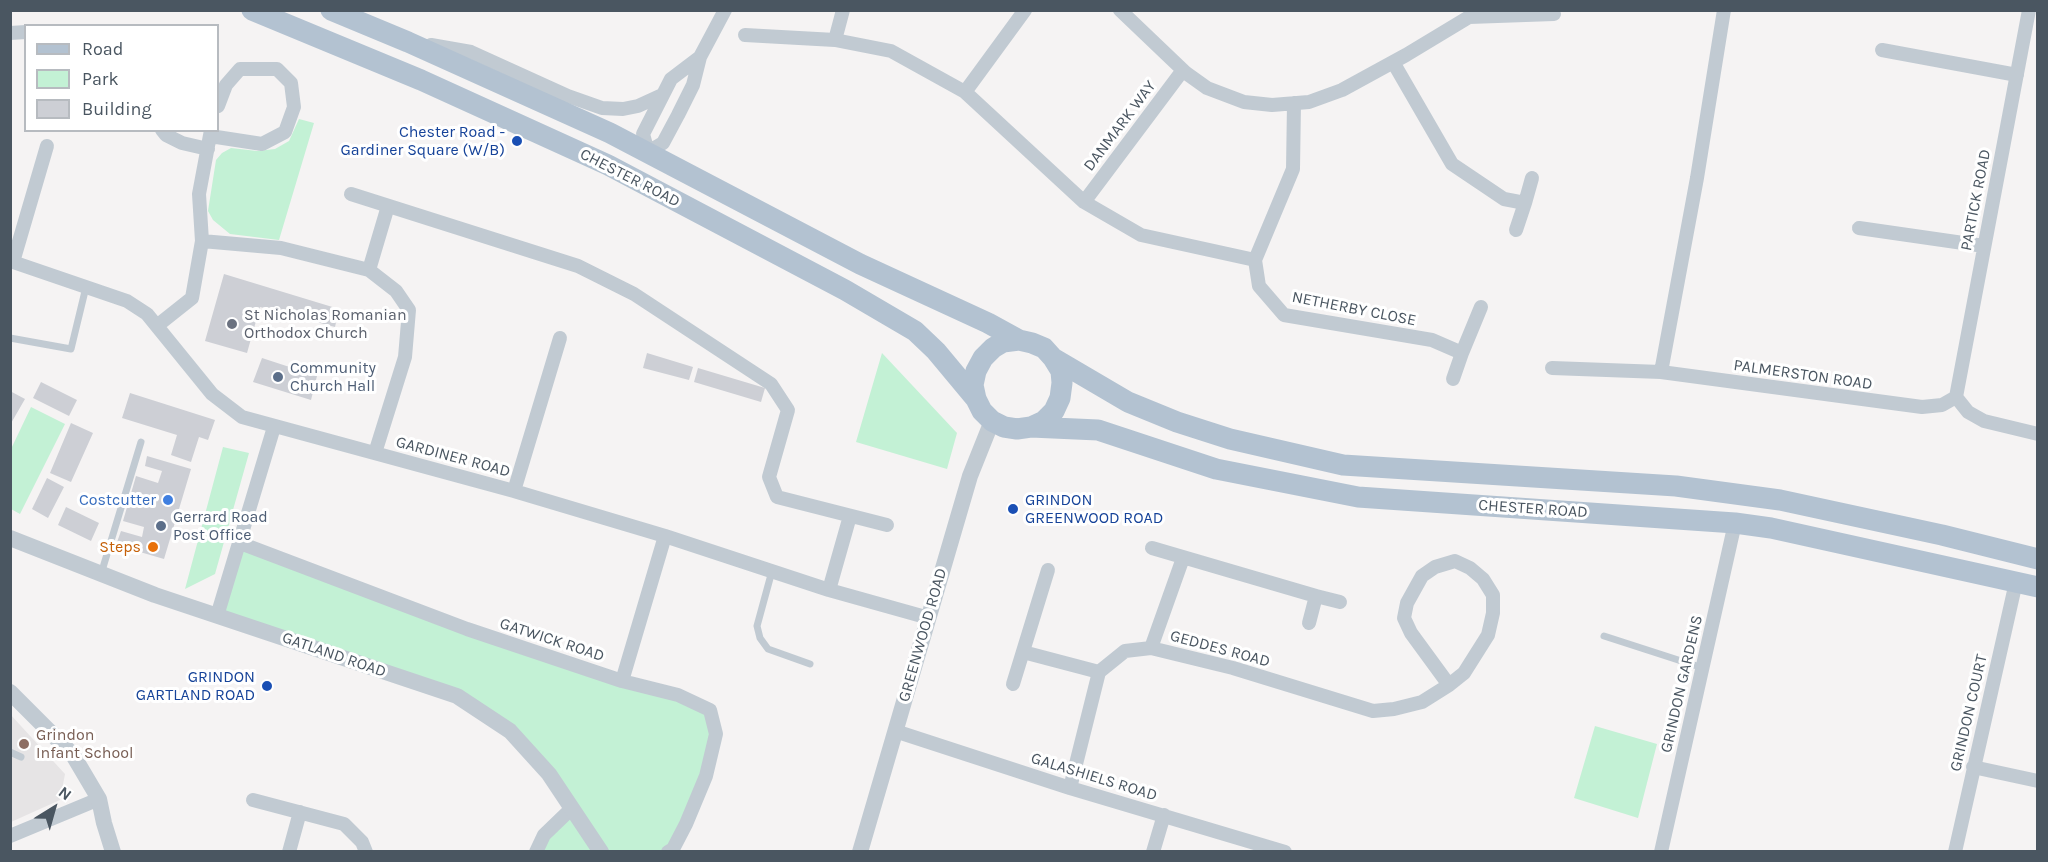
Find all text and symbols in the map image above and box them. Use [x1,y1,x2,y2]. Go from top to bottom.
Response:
legend [24,24,219,132]
text: Road [82,38,123,60]
text: Park [82,68,119,90]
street label: DANMARK WAY [1080,77,1160,175]
text: Building [82,98,152,120]
place label: Chester Road - Gardiner Square (W/B) [341,122,505,160]
marker: Chester Road - Gardiner Square (W/B) [510,134,524,148]
street label: CHESTER ROAD [577,145,683,211]
street label: PARTICK ROAD [1957,148,1995,252]
street label: NETHERBY CLOSE [1290,288,1418,330]
place label: St Nicholas Romanian Orthodox Church [244,305,407,343]
marker: St Nicholas Romanian Orthodox Church [225,317,239,331]
street label: PALMERSTON ROAD [1732,356,1874,394]
place label: Community Church Hall [290,358,376,396]
marker: Community Church Hall [271,370,285,384]
street label: GARDINER ROAD [394,432,512,482]
place label: Costcutter [79,490,156,510]
place label: GRINDON GREENWOOD ROAD [1025,490,1163,528]
marker: Costcutter [161,493,175,507]
street label: CHESTER ROAD [1478,496,1588,522]
marker: GRINDON GREENWOOD ROAD [1006,502,1020,516]
place label: Gerrard Road Post Office [173,507,268,545]
marker: Gerrard Road Post Office [154,519,168,533]
place label: Steps [99,537,141,557]
marker: Steps [146,540,160,554]
street label: GREENWOOD ROAD [895,566,951,704]
street label: GRINDON GARDENS [1657,613,1707,755]
street label: GATWICK ROAD [497,614,607,666]
street label: GEDDES ROAD [1168,626,1272,672]
street label: GATLAND ROAD [279,628,389,682]
street label: GRINDON COURT [1946,653,1992,773]
place label: GRINDON GARTLAND ROAD [136,667,255,705]
marker: GRINDON GARTLAND ROAD [260,679,274,693]
place label: Grindon Infant School [36,725,133,763]
marker: Grindon Infant School [17,737,31,751]
street label: GALASHIELS ROAD [1029,749,1159,805]
north arrow [24,778,84,838]
text: N [55,782,75,804]

